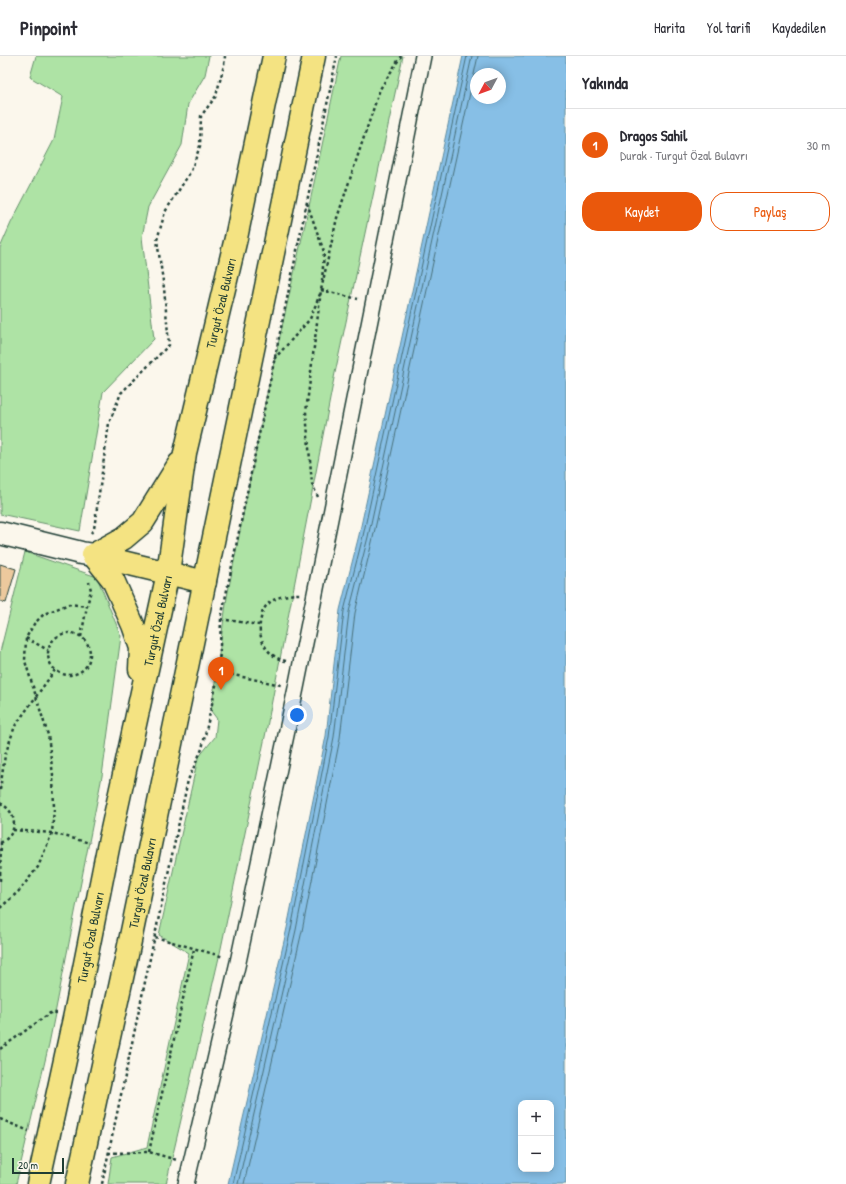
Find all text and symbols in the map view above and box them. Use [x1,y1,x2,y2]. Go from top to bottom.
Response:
text: Pinpoint [20,15,77,41]
text: Harita [654,18,685,37]
text: Yol tarifi [707,18,750,37]
text: Kaydedilen [772,18,826,37]
north arrow [470,68,506,104]
text: Yakında [582,71,628,94]
text: Dragos Sahil [620,125,687,146]
text: 1 [593,136,597,154]
text: 30 m [807,136,830,154]
text: Durak · Turgut Özal Bulavrı [620,146,748,164]
button: Kaydet [582,192,702,231]
button: Paylaş [710,192,830,231]
street label: Turgut Özal Bulvarı [201,256,240,350]
street label: Turgut Özal Bulvarı [139,573,176,668]
pin: 1 [208,657,234,690]
your location [287,705,307,725]
street label: Turgut Özal Bulavrı [124,836,160,930]
street label: Turgut Özal Bulvarı [72,890,108,985]
map controls [518,1100,554,1172]
button: + [518,1100,554,1136]
button: − [518,1136,554,1172]
scale bar [12,1156,64,1175]
text: 20 m [18,1158,38,1172]

